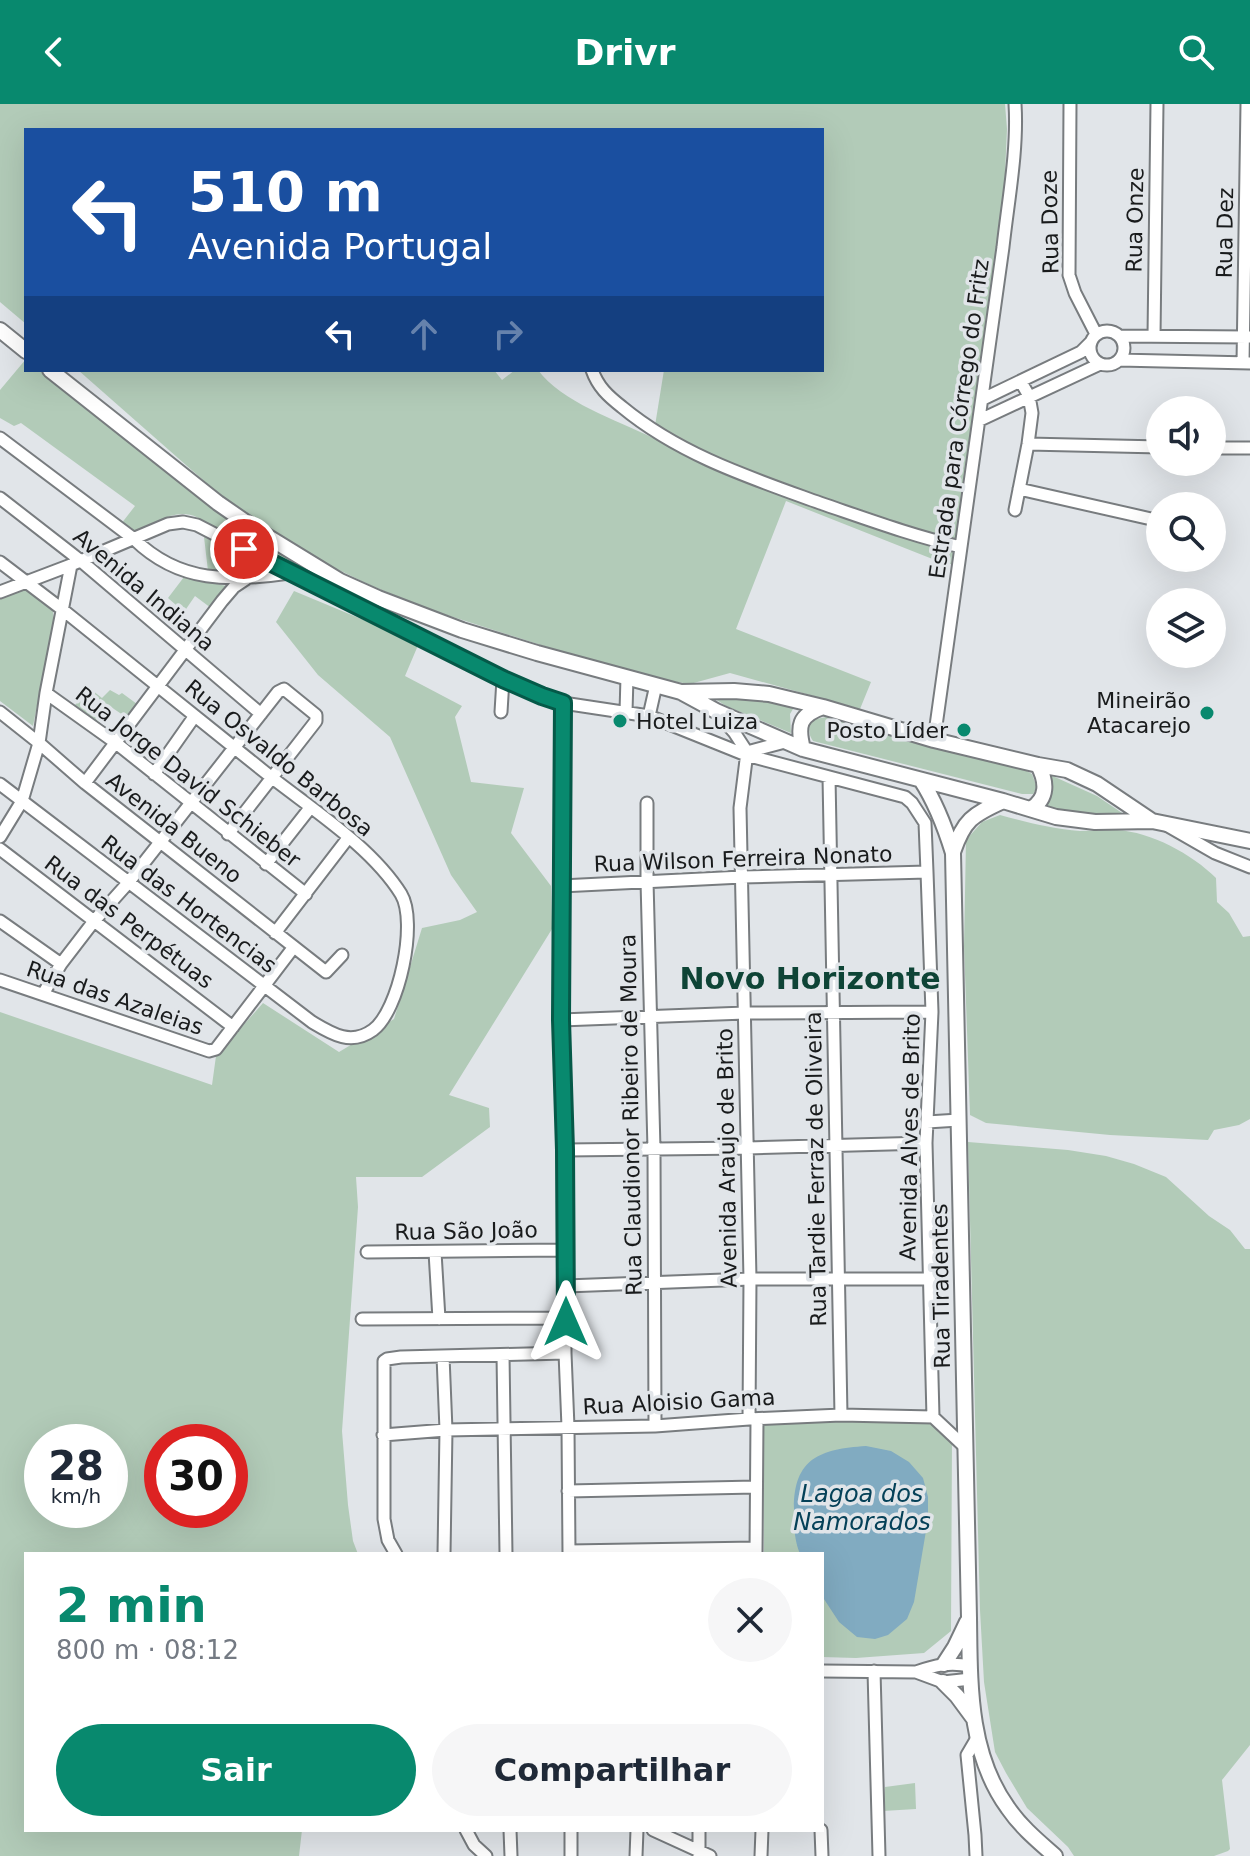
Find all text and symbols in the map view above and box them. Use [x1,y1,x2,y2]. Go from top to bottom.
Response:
icon: back [32,30,76,74]
icon: search [1174,30,1218,74]
text: Drivr [574,32,676,73]
text: 510 m [188,159,383,224]
icon: left [56,160,160,264]
street label: Rua Onze [1122,167,1148,273]
street label: Rua Doze [1037,170,1063,274]
street label: Rua Dez [1212,187,1238,279]
text: Avenida Portugal [188,226,492,267]
street label: Estrada para Córrego do Fritz [924,257,994,581]
icon: left [318,312,362,356]
icon: ahead [402,312,446,356]
icon: right [486,312,530,356]
map controls [1146,396,1226,668]
button: sound [1146,396,1226,476]
button: search [1146,492,1226,572]
pin [210,515,278,583]
street label: Avenida Indiana [68,524,220,656]
icon: arrive [222,527,266,571]
button: layers [1146,588,1226,668]
street label: Rua Osvaldo Barbosa [180,674,378,842]
street label: Rua Jorge David Schieber [71,681,306,873]
place label: Mineirão Atacarejo [1087,688,1191,738]
marker: Mineirão Atacarejo [1198,704,1216,722]
place label: Hotel Luiza [636,709,758,734]
marker: Hotel Luiza [611,712,629,730]
place label: Posto Líder [827,718,949,743]
marker: Posto Líder [955,721,973,739]
street label: Avenida Bueno [101,767,247,889]
street label: Rua das Hortencias [96,830,282,978]
street label: Rua Wilson Ferreira Nonato [593,841,893,877]
street label: Rua das Perpétuas [40,850,218,994]
street label: Rua Claudionor Ribeiro de Moura [615,934,647,1296]
street label: Rua das Azaleias [23,956,207,1040]
district label: Novo Horizonte [679,961,941,996]
street label: Rua Tardie Ferraz de Oliveira [801,1011,831,1327]
street label: Avenida Alves de Brito [895,1013,925,1261]
street label: Avenida Araujo de Brito [712,1028,742,1288]
street label: Rua Tiradentes [927,1203,955,1369]
street label: Rua São João [394,1217,538,1245]
position arrow [524,1280,608,1364]
street label: Rua Aloisio Gama [582,1384,776,1420]
speed limit sign: 30 [144,1424,248,1528]
text: 28 [48,1443,104,1489]
water label: Lagoa dos Namorados [793,1480,931,1536]
text: km/h [51,1484,101,1508]
text: 2 min [56,1577,207,1633]
button: close [708,1578,792,1662]
text: 800 m · 08:12 [56,1635,239,1665]
button: Sair [56,1724,416,1816]
button: Compartilhar [432,1724,792,1816]

